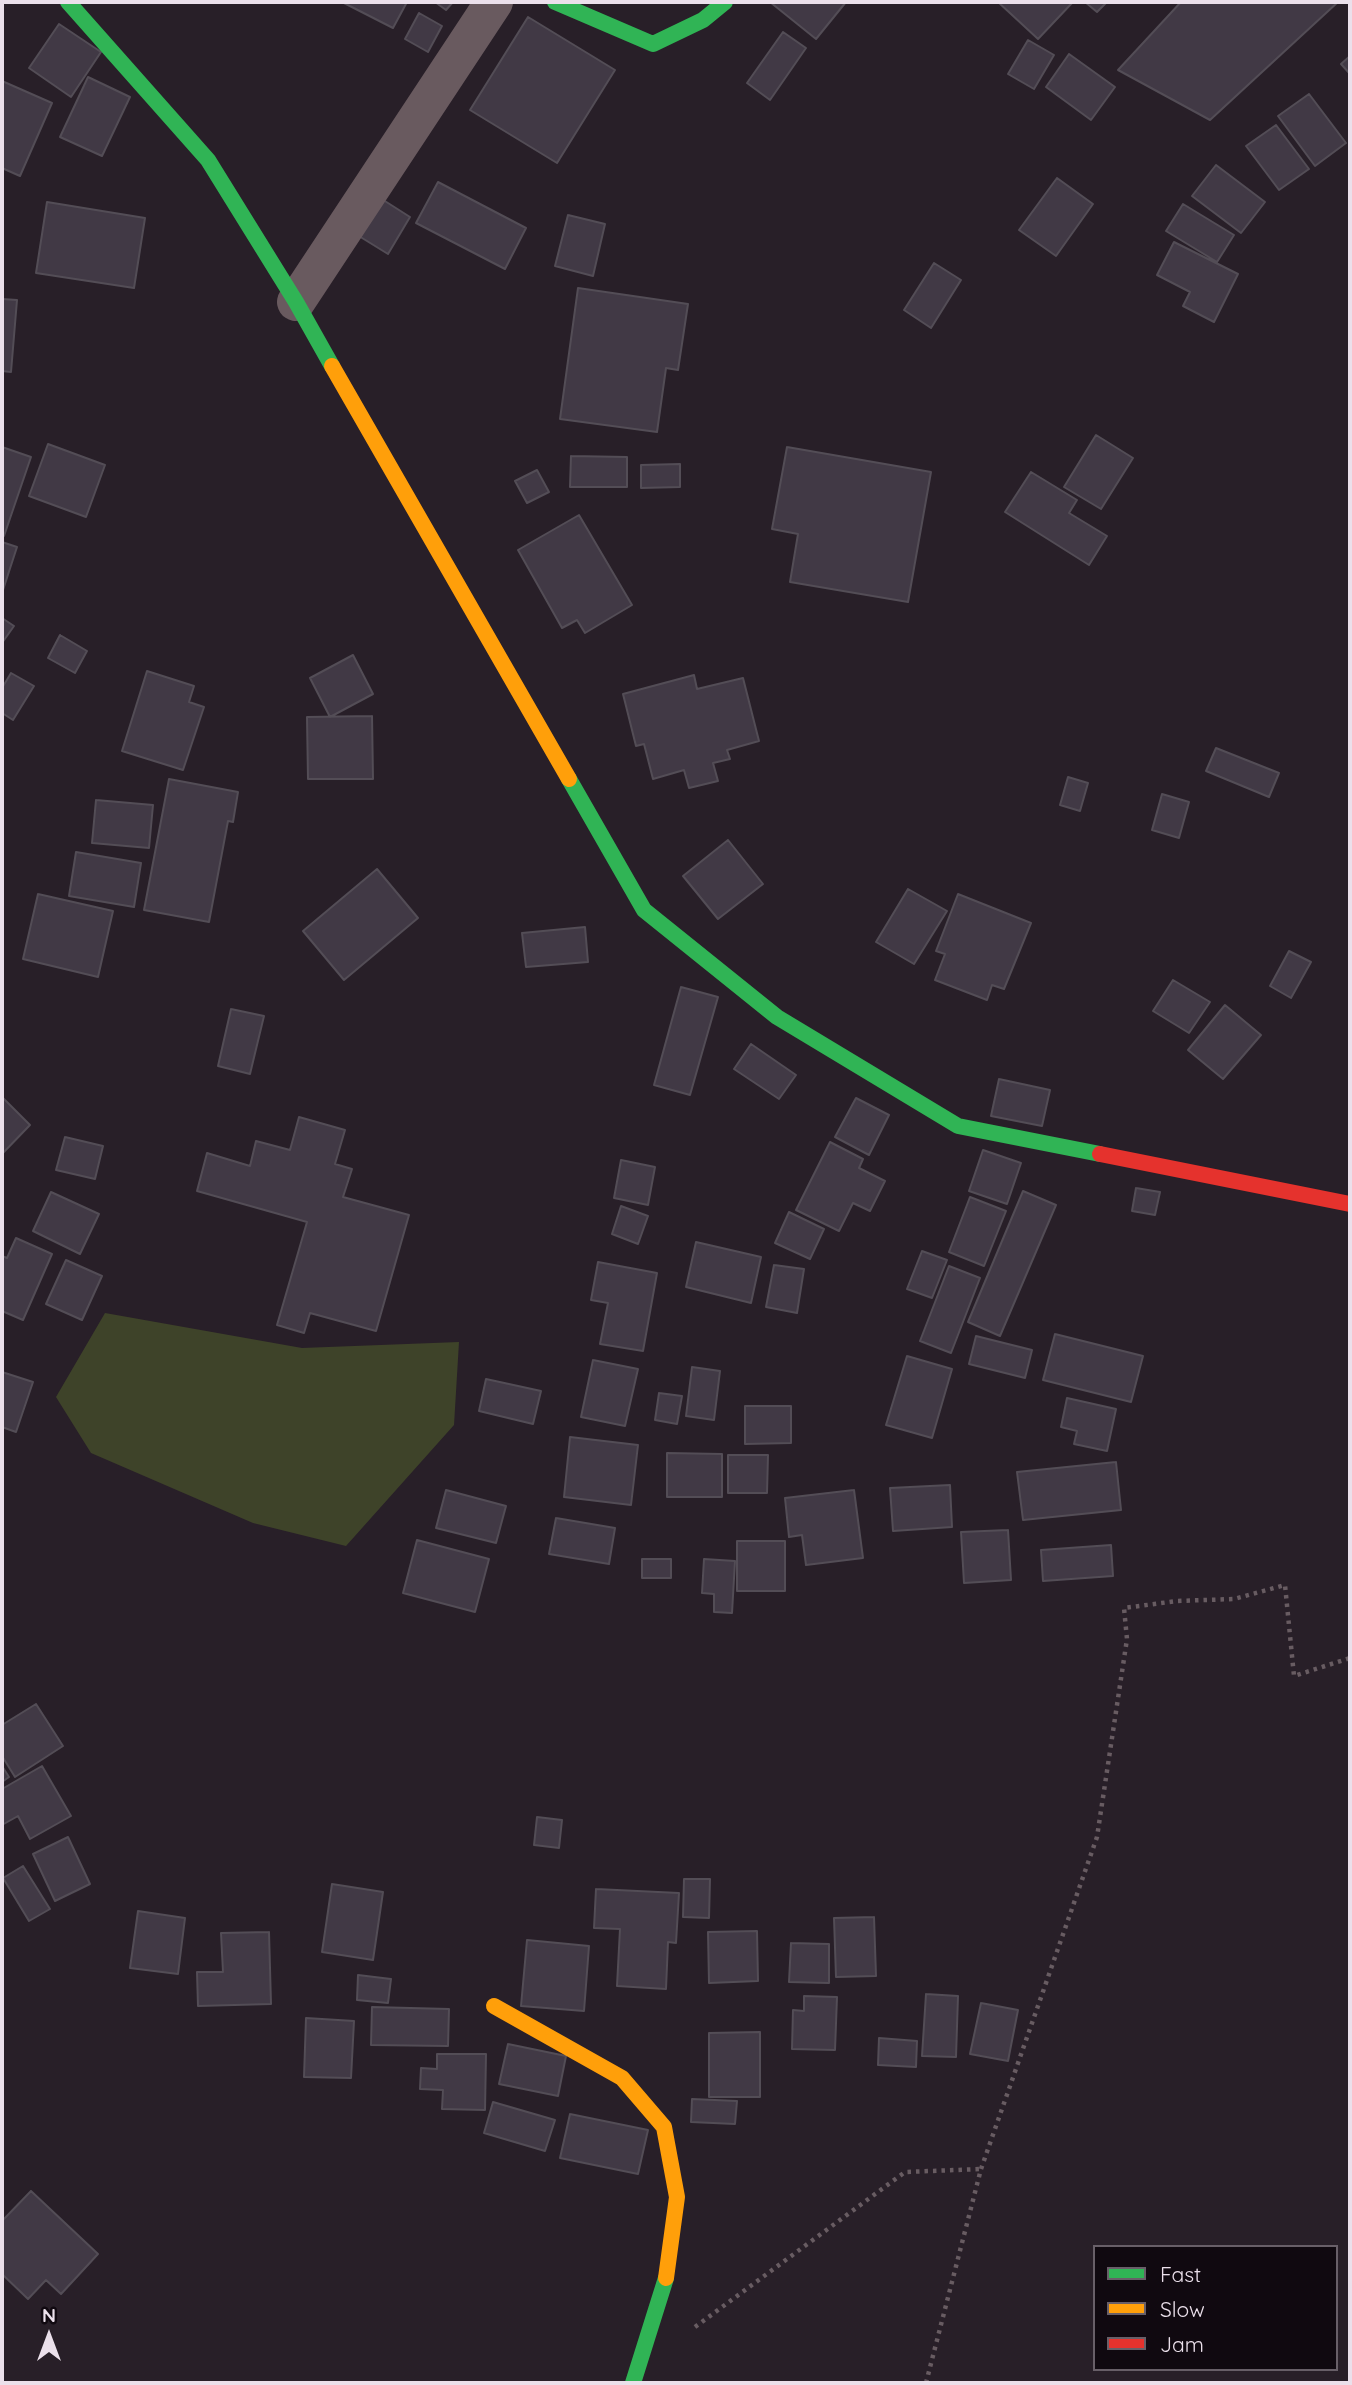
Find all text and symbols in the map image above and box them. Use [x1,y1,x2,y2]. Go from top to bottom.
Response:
legend [1093,2245,1338,2371]
text: Fast [1160,2261,1201,2287]
text: Slow [1160,2296,1205,2322]
north arrow [14,2301,84,2371]
text: N [42,2303,56,2327]
text: Jam [1160,2331,1204,2357]

